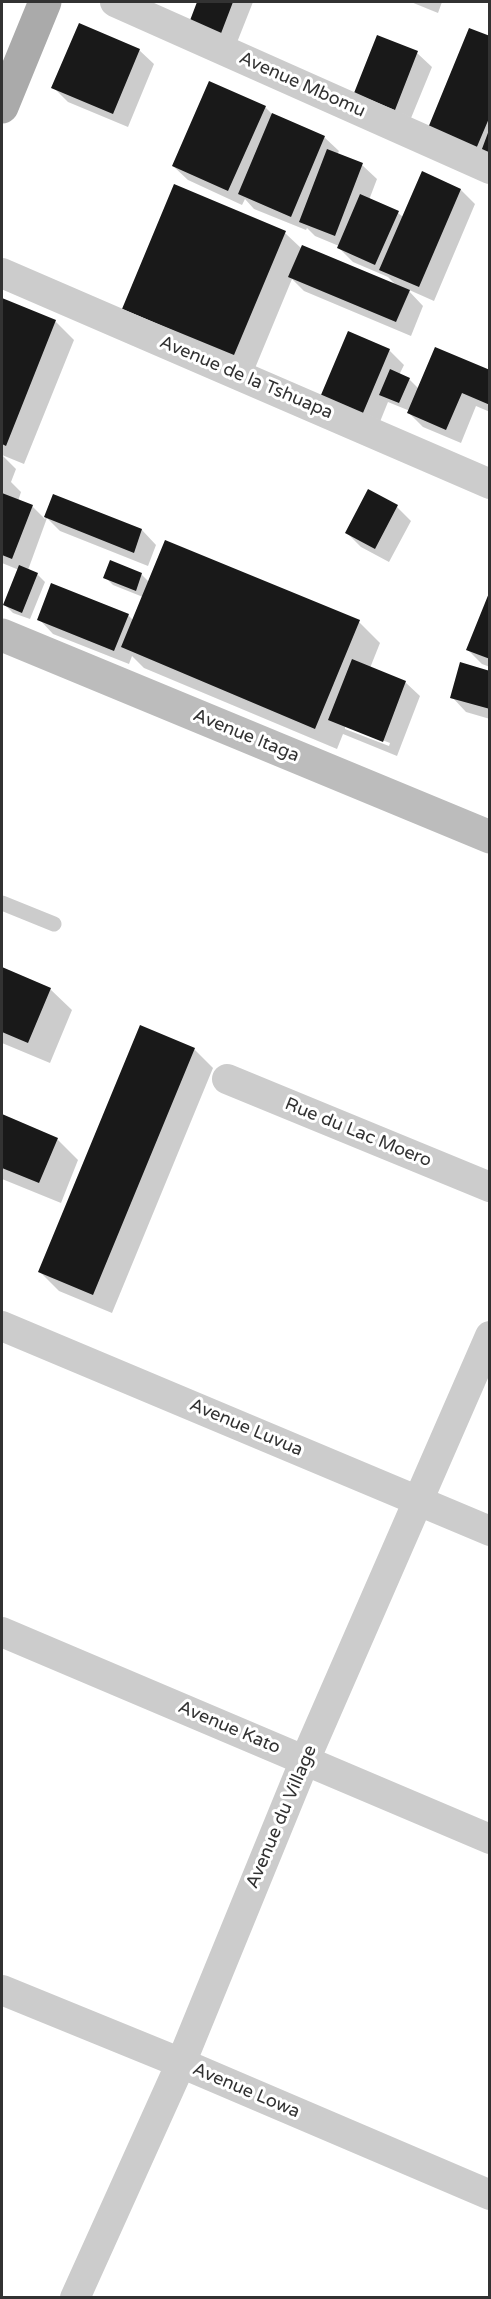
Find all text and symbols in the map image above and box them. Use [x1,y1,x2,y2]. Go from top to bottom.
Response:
street label: Avenue Mbomu [235,47,369,123]
street label: Avenue de la Tshuapa [156,332,336,424]
street label: Avenue Itaga [190,705,302,767]
street label: Rue du Lac Moero [282,1094,434,1172]
street label: Avenue Luvua [186,1394,306,1462]
street label: Avenue Kato [175,1697,283,1759]
street label: Avenue du Village [242,1742,322,1892]
street label: Avenue Lowa [189,2059,303,2123]

